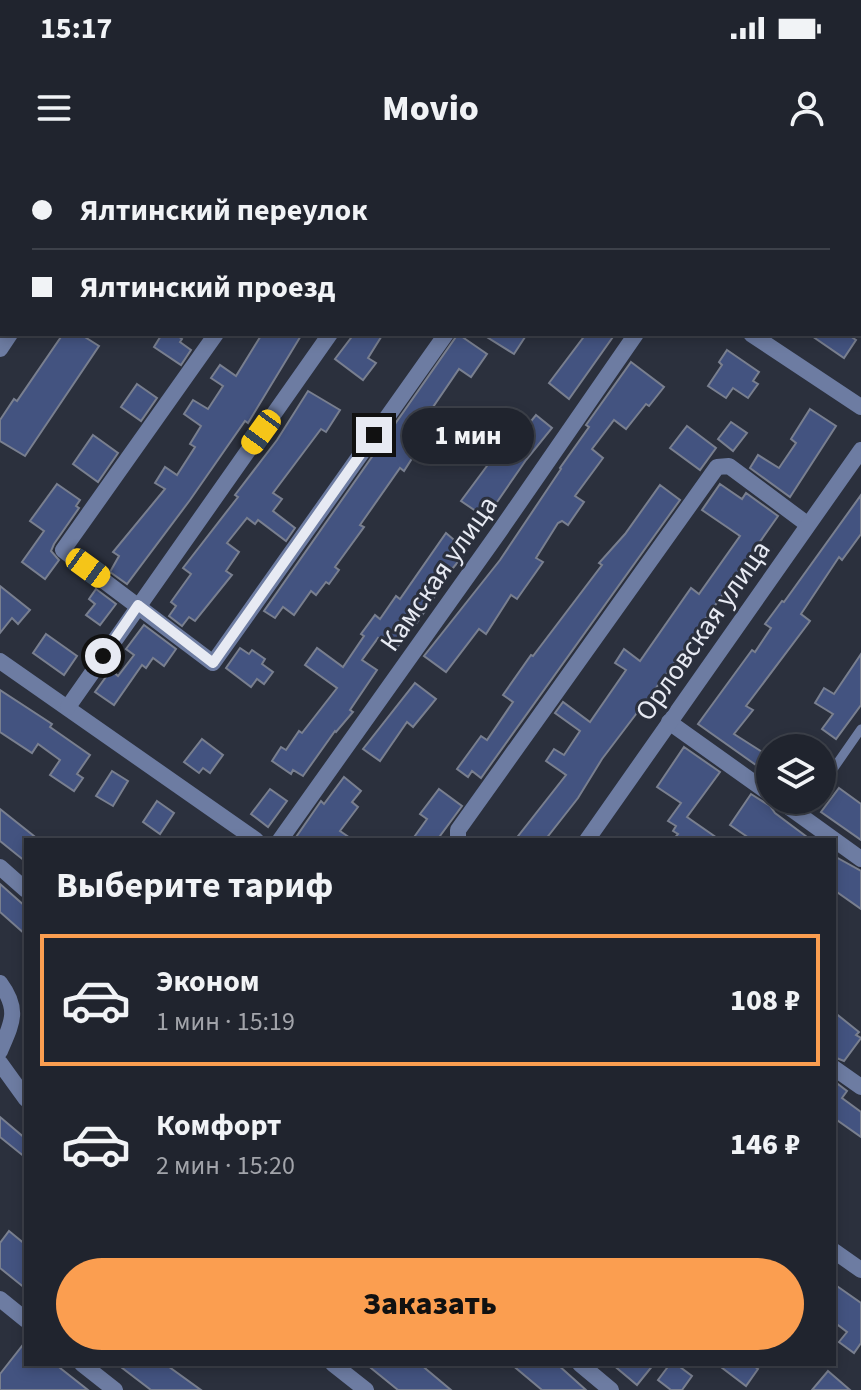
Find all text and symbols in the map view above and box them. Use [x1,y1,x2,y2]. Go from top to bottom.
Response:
text: 15:17 [40,7,112,50]
text: Movio [382,83,479,134]
icon: menu [32,86,76,130]
icon: person [785,86,829,130]
text: Ялтинский переулок [80,189,368,232]
text: Ялтинский проезд [80,266,335,309]
car [237,406,285,458]
callout: 1 мин [402,407,534,463]
route end [356,417,392,453]
text: 1 мин [435,417,501,454]
street label: Камская улица [370,488,507,660]
street label: Орловская улица [626,532,780,729]
car [62,544,114,592]
route start [85,638,121,674]
map controls [756,734,836,814]
button: layers [756,734,836,814]
text: Выберите тариф [56,860,333,911]
text: Эконом [156,960,260,1003]
icon: car [60,964,132,1036]
text: 108 ₽ [730,979,800,1022]
text: 1 мин · 15:19 [156,1003,295,1040]
text: Комфорт [156,1104,282,1147]
icon: car [60,1108,132,1180]
text: 146 ₽ [730,1123,800,1166]
text: 2 мин · 15:20 [156,1147,295,1184]
button: Заказать [56,1258,804,1350]

